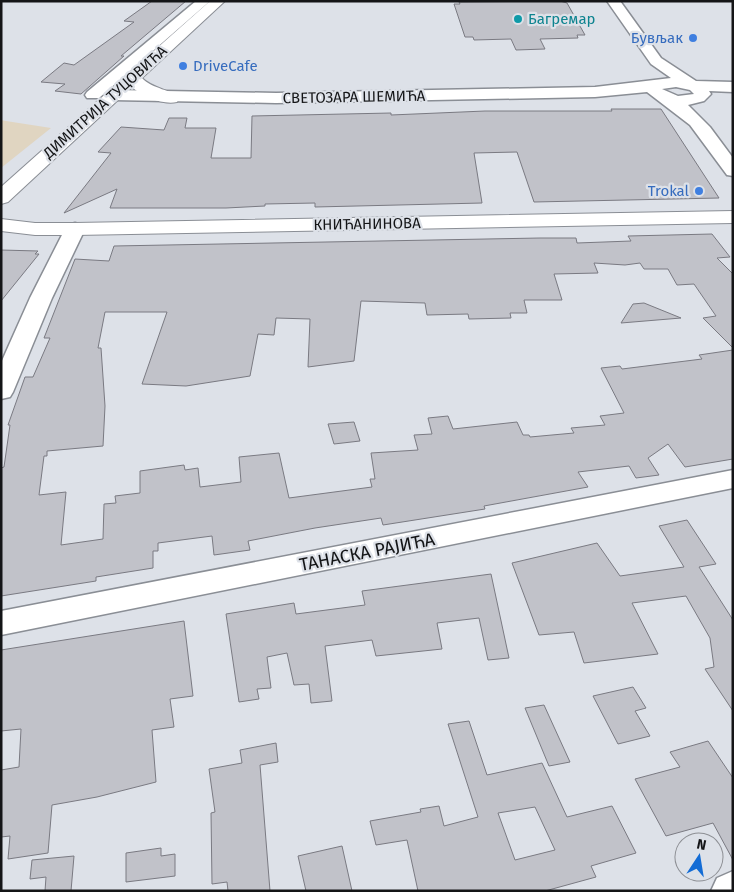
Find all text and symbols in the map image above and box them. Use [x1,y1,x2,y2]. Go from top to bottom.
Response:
place label: Багремар [528,10,596,28]
marker: Багремар [512,13,524,25]
place label: Бувљак [631,29,683,47]
marker: Бувљак [687,32,699,44]
street label: ДИМИТРИЈА ТУЦОВИЋА [39,42,171,163]
place label: DriveCafe [193,57,258,75]
marker: DriveCafe [177,60,189,72]
street label: СВЕТОЗАРА ШЕМИЋА [282,87,426,107]
place label: Trokal [648,182,690,200]
marker: Trokal [693,185,705,197]
street label: КНИЋАНИНОВА [313,214,421,234]
street label: ТАНАСКА РАЈИЋА [297,528,437,576]
north arrow [674,832,724,882]
text: N [695,835,708,854]

